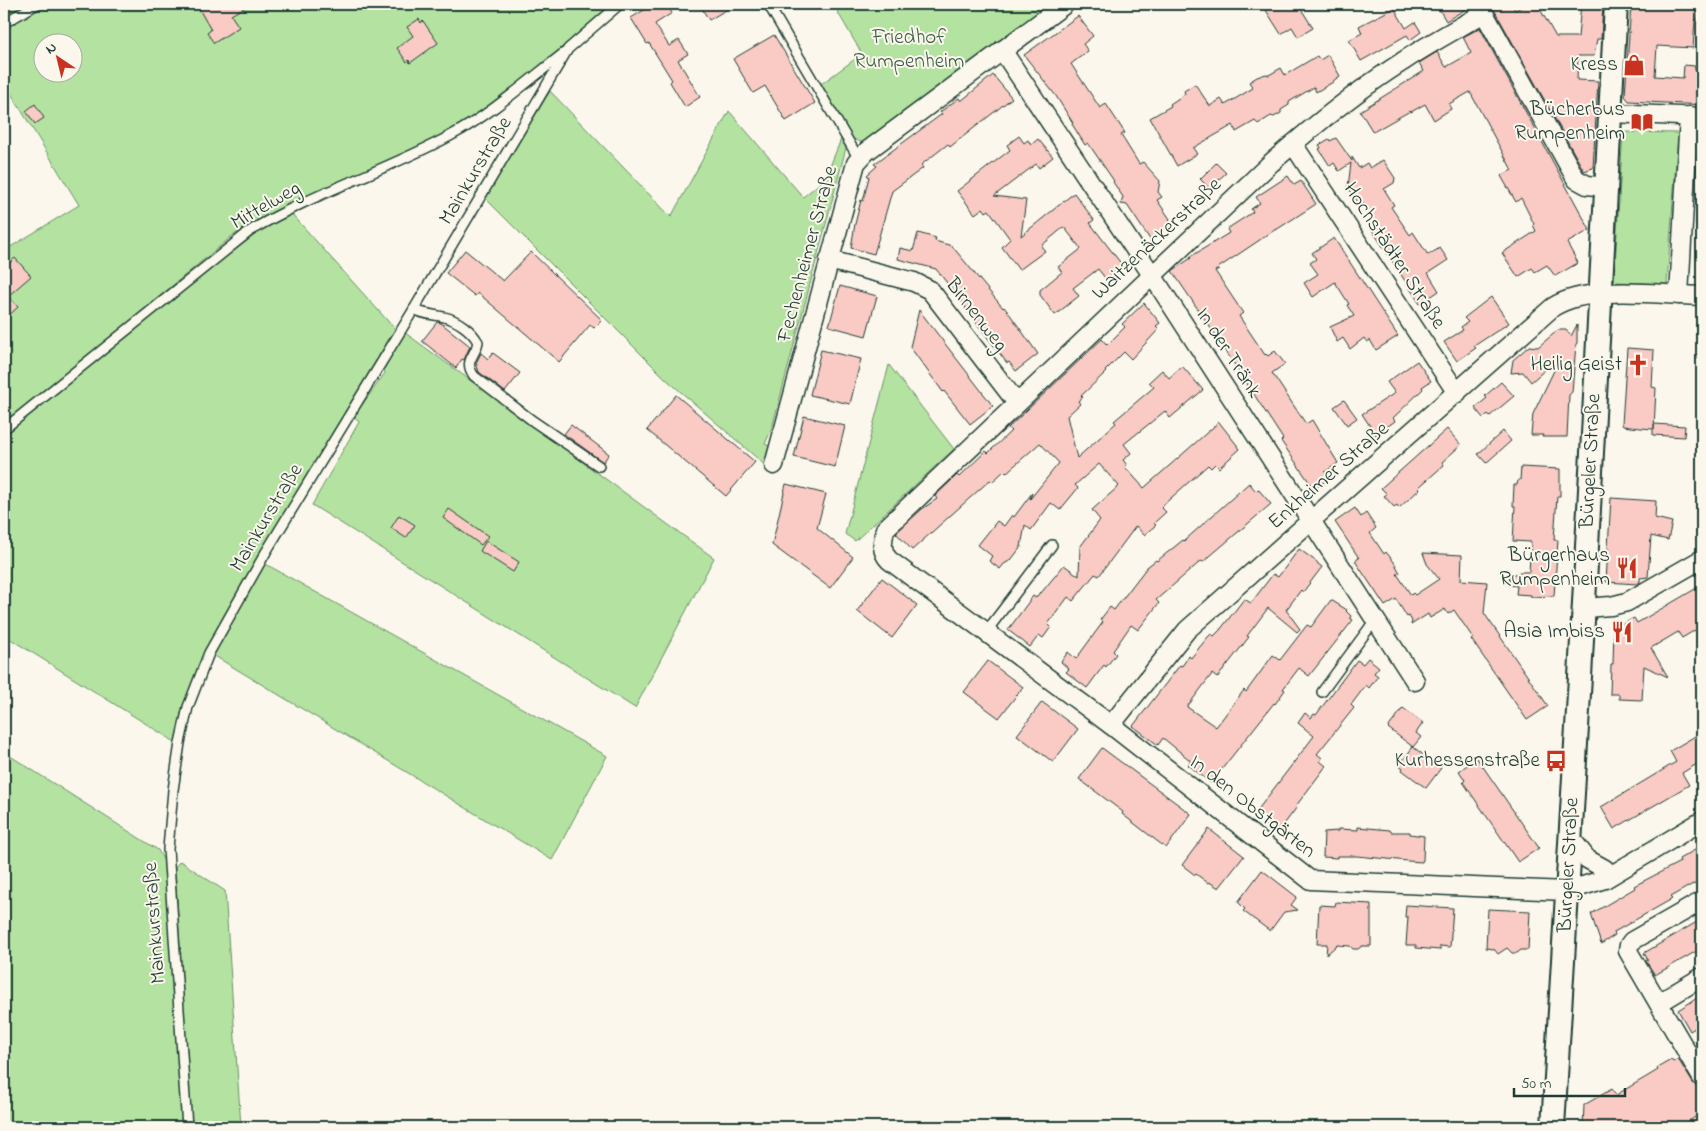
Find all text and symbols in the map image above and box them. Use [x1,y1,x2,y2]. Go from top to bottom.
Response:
park label: Friedhof Rumpenheim [854,23,964,77]
north arrow [32,32,82,82]
text: N [42,37,61,60]
place label: Kress [1571,50,1618,80]
shop icon: Kress [1621,52,1647,78]
place label: Bücherbus Rumpenheim [1514,95,1625,149]
library icon: Bücherbus Rumpenheim [1629,109,1655,135]
street label: Mainkurstraße [432,111,521,231]
street label: Fechenheimer Straße [770,162,846,346]
street label: Waitzenäckerstraße [1085,170,1229,307]
street label: Mittelweg [225,174,308,240]
street label: Hochstädter Straße [1335,177,1453,336]
street label: Birnenweg [935,271,1015,360]
street label: In der Tränk [1188,302,1269,405]
place label: Heilig Geist [1531,350,1622,382]
church icon: Heilig Geist [1625,352,1651,378]
street label: Bürgeler Straße [1572,392,1612,530]
street label: Enkheimer Straße [1262,415,1397,537]
street label: Mainkurstraße [223,458,312,578]
place label: Bürgerhaus Rumpenheim [1499,541,1610,595]
restaurant icon: Bürgerhaus Rumpenheim [1614,555,1640,581]
place label: Asia Imbiss [1504,617,1605,647]
restaurant icon: Asia Imbiss [1609,619,1635,645]
place label: Kurhessenstraße [1395,746,1541,776]
street label: In den Obstgärten [1181,748,1322,868]
bus stop icon: Kurhessenstraße [1543,748,1569,774]
street label: Bürgeler Straße [1550,796,1590,934]
street label: Mainkurstraße [136,861,174,985]
scale bar [1514,1066,1625,1098]
text: 50 m [1521,1073,1552,1095]

